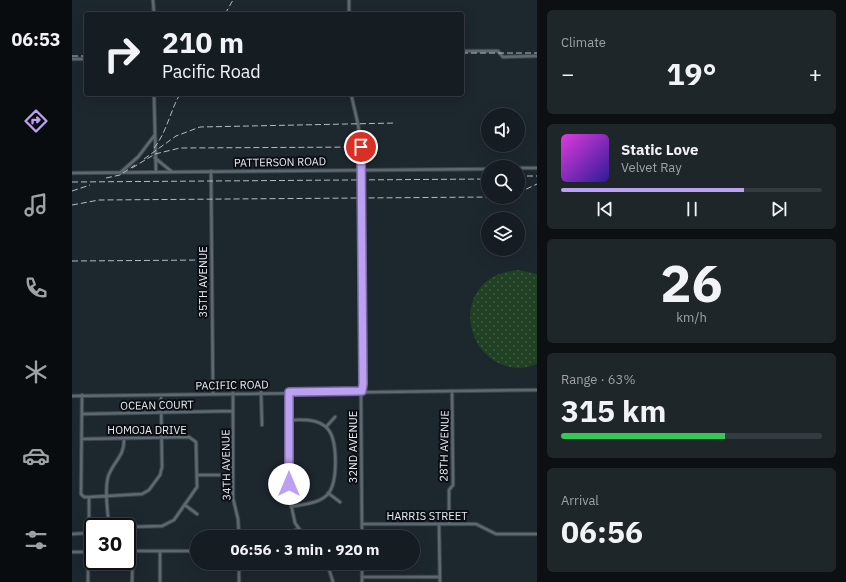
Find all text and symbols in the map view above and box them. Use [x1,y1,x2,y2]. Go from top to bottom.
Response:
text: 210 m [162,24,244,61]
text: 06:53 [11,28,61,51]
icon: right [96,28,148,80]
text: Climate [561,34,606,51]
text: 19° [666,54,717,93]
text: − [561,59,574,88]
text: + [809,59,822,88]
text: Pacific Road [162,60,261,83]
icon: directions [22,107,50,135]
map controls [481,108,525,256]
button: sound [481,108,525,152]
pin [344,130,378,164]
icon: arrive [350,136,372,158]
text: Static Love [621,140,698,159]
street label: PATTERSON ROAD [234,154,326,170]
text: Velvet Ray [621,159,682,176]
button: search [481,160,525,204]
icon: music [22,191,50,219]
icon: previous [594,198,616,220]
icon: pause [681,198,703,220]
icon: next [768,198,790,220]
button: layers [481,212,525,256]
street label: 35TH AVENUE [196,246,210,318]
text: 26 [660,249,723,316]
icon: phone [22,274,50,302]
text: km/h [676,309,707,326]
icon: climate [22,358,50,386]
text: Range · 63% [561,371,635,388]
street label: PACIFIC ROAD [195,377,269,393]
text: 315 km [561,391,666,430]
street label: OCEAN COURT [120,397,195,413]
street label: 28TH AVENUE [436,410,452,482]
street label: 32ND AVENUE [346,411,360,483]
street label: HOMOJA DRIVE [107,423,187,437]
street label: 34TH AVENUE [218,429,234,501]
icon: car [22,442,50,470]
position arrow [268,463,310,505]
text: Arrival [561,492,599,509]
street label: HARRIS STREET [387,509,468,523]
text: 06:56 [561,512,643,551]
speed limit sign: 30 [84,518,136,570]
icon: filters [22,526,50,554]
text: 06:56 · 3 min · 920 m [231,540,379,559]

